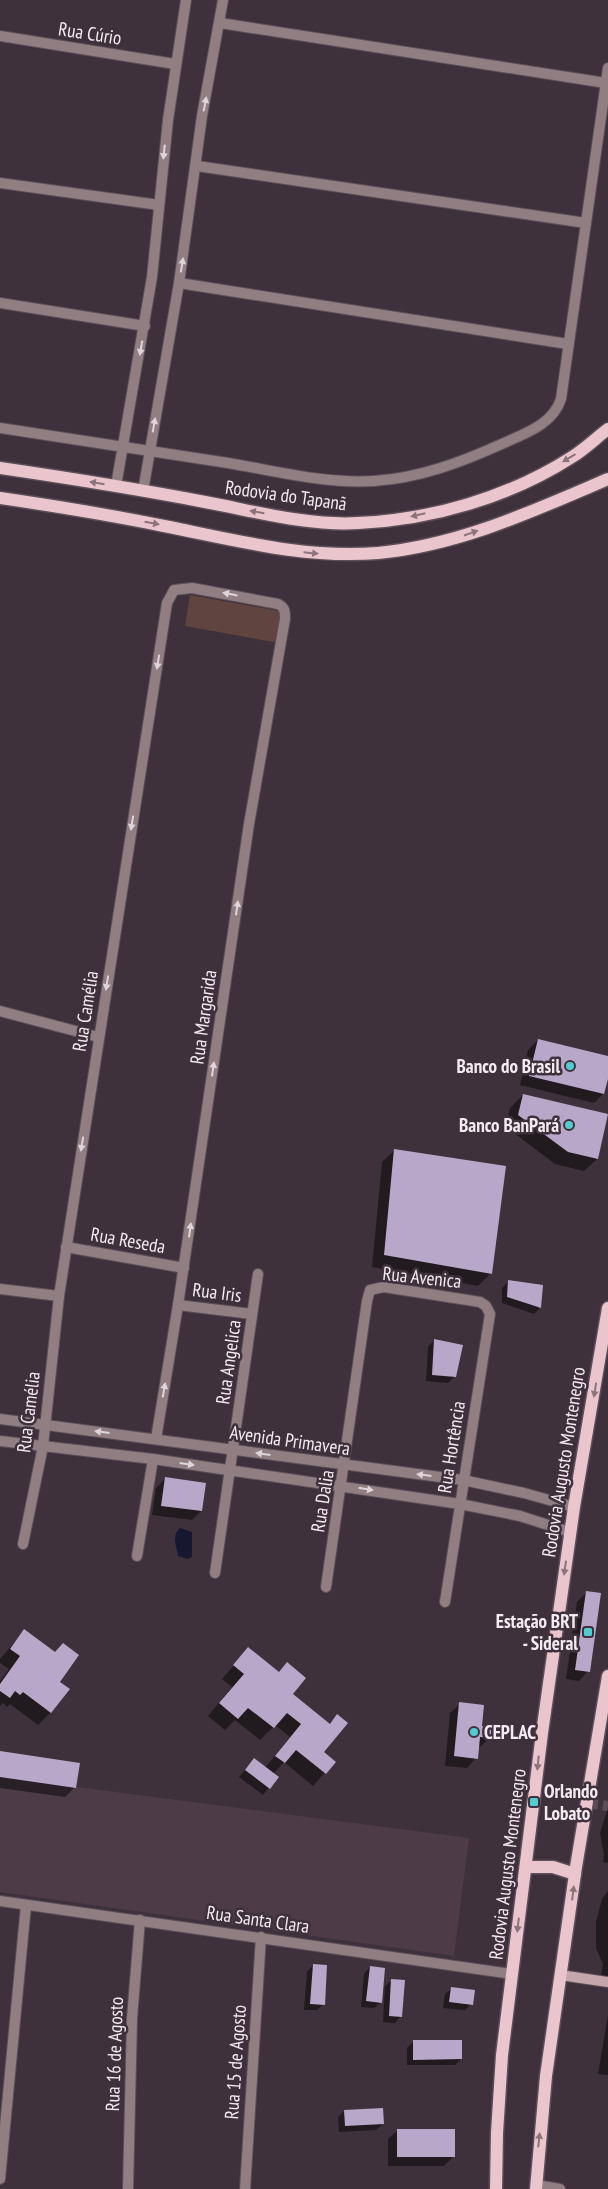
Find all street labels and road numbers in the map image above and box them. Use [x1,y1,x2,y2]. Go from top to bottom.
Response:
street label: Rua Cúrio [57,16,123,50]
street label: Rodovia do Tapanã [224,475,348,515]
street label: Rua Margarida [185,968,221,1066]
street label: Rua Camélia [67,969,103,1053]
street label: Rua Reseda [89,1222,167,1258]
street label: Rua Avenica [381,1261,463,1293]
street label: Rua Iris [191,1277,243,1307]
street label: Rua Angelica [210,1318,246,1406]
street label: Rodovia Augusto Montenegro [536,1365,590,1559]
street label: Rua Camélia [11,1370,45,1454]
street label: Rua Hortência [432,1399,470,1495]
street label: Avenida Primavera [228,1420,352,1460]
street label: Rua Dalia [305,1468,339,1534]
street label: Rodovia Augusto Montenegro [483,1767,531,1961]
street label: Rua Santa Clara [205,1900,311,1938]
street label: Rua 16 de Agosto [100,1996,128,2112]
street label: Rua 15 de Agosto [219,2004,251,2120]

